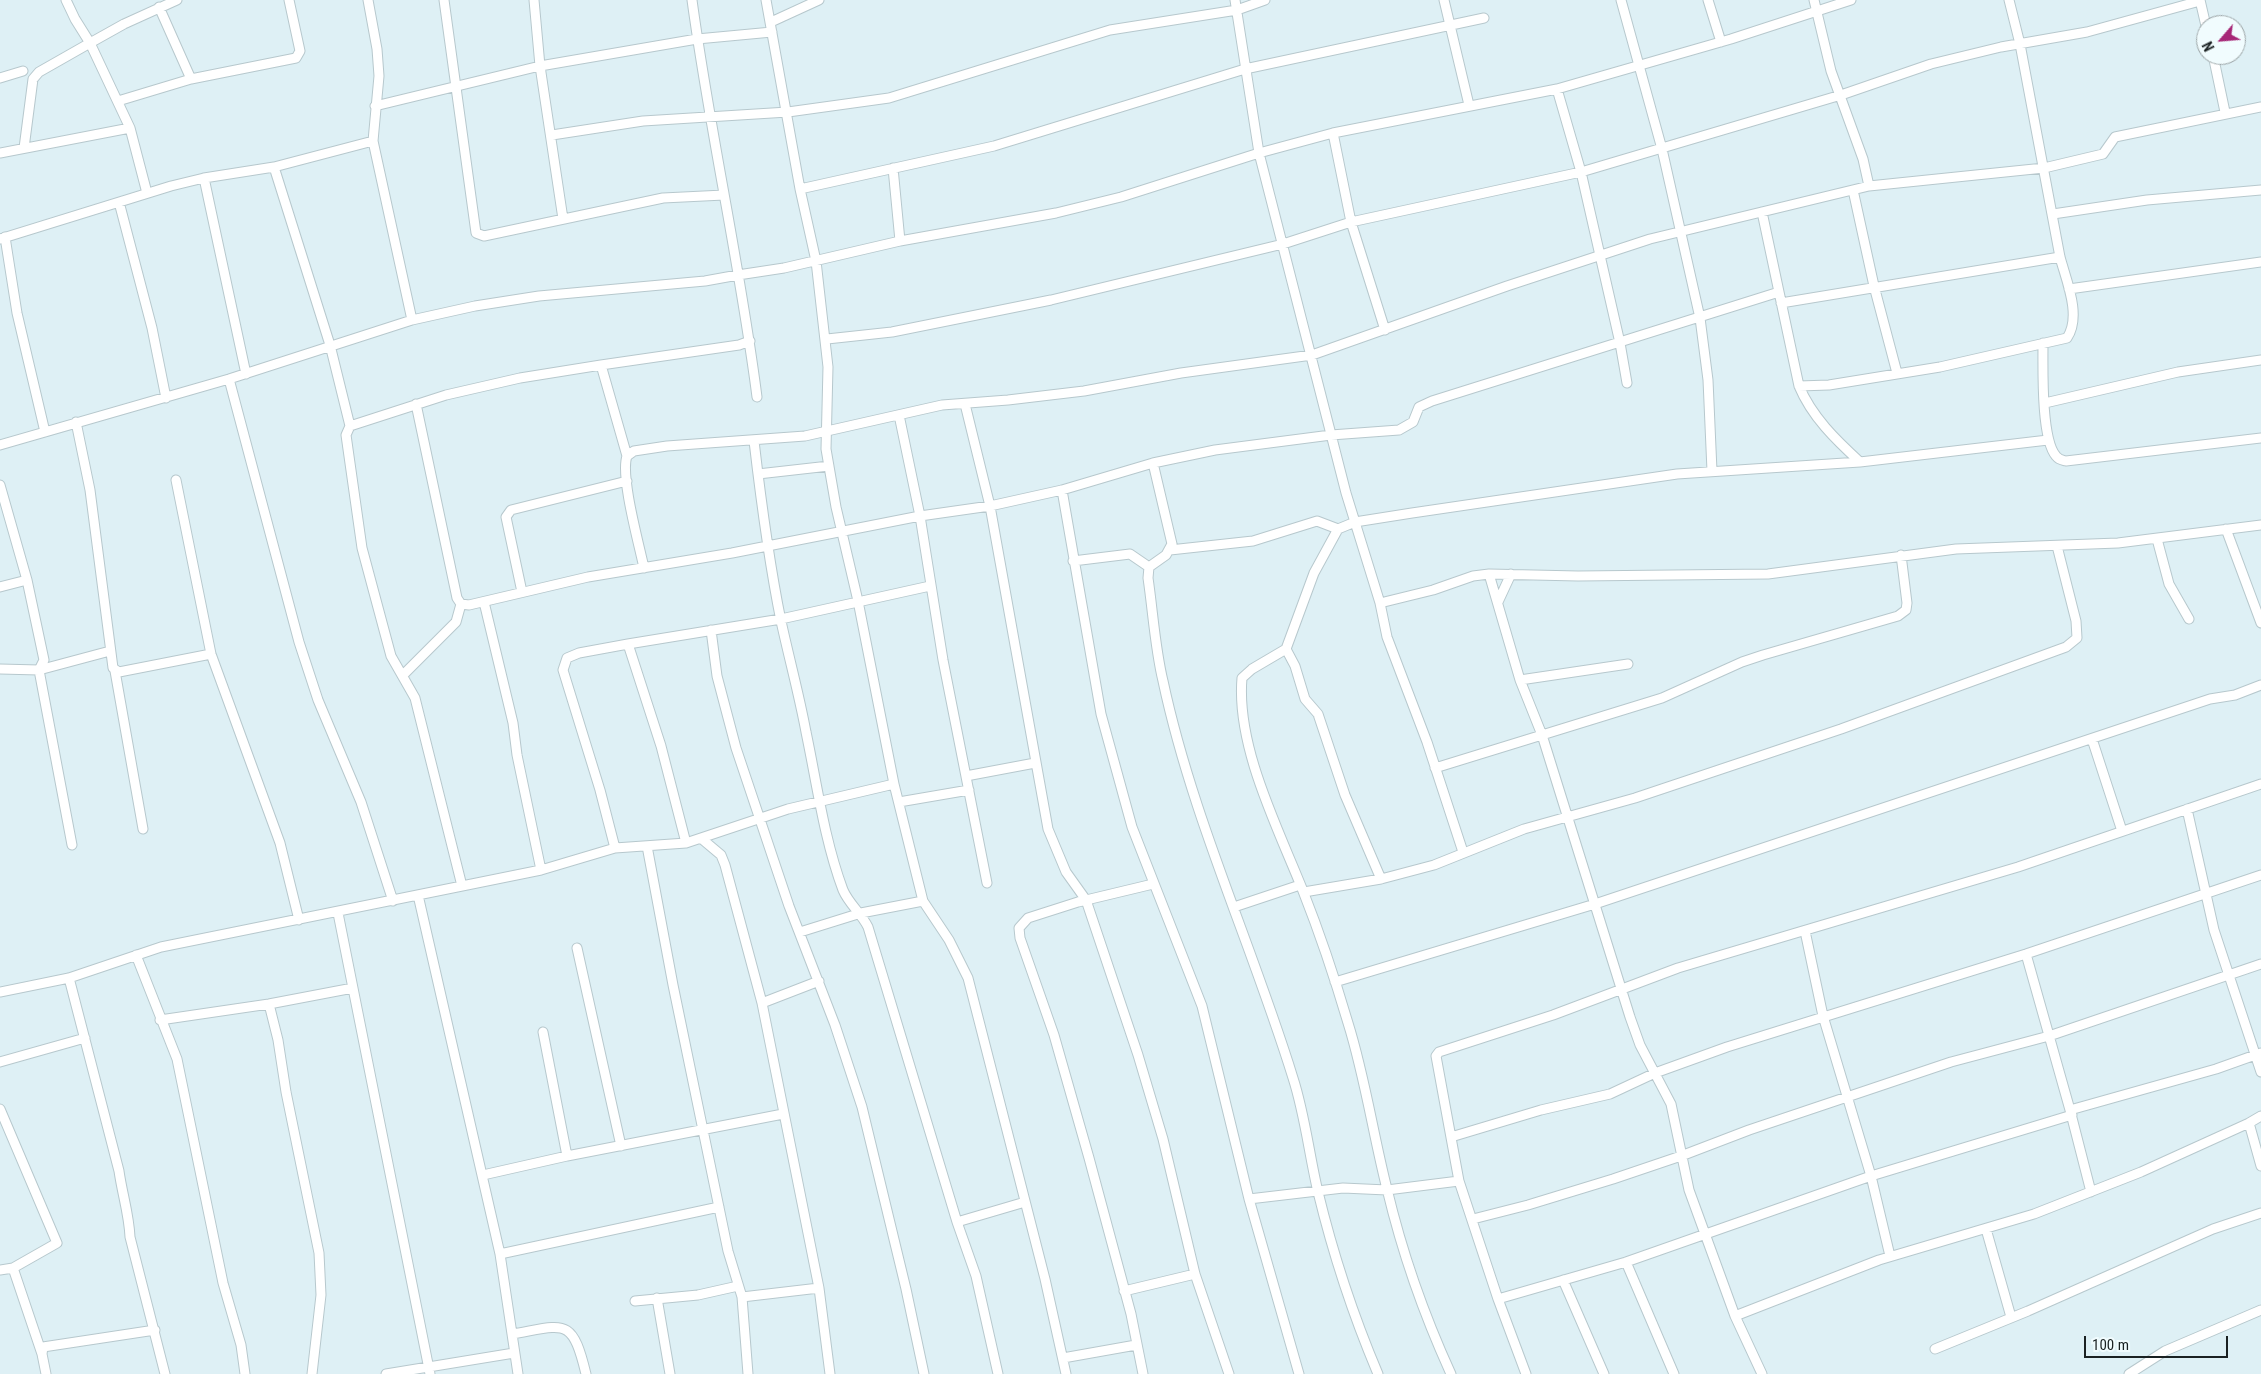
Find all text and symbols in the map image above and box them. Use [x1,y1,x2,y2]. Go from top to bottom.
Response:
north arrow [2196,15,2246,65]
text: N [2199,39,2218,54]
scale bar [2086,1326,2230,1358]
text: 100 m [2092,1336,2129,1354]

